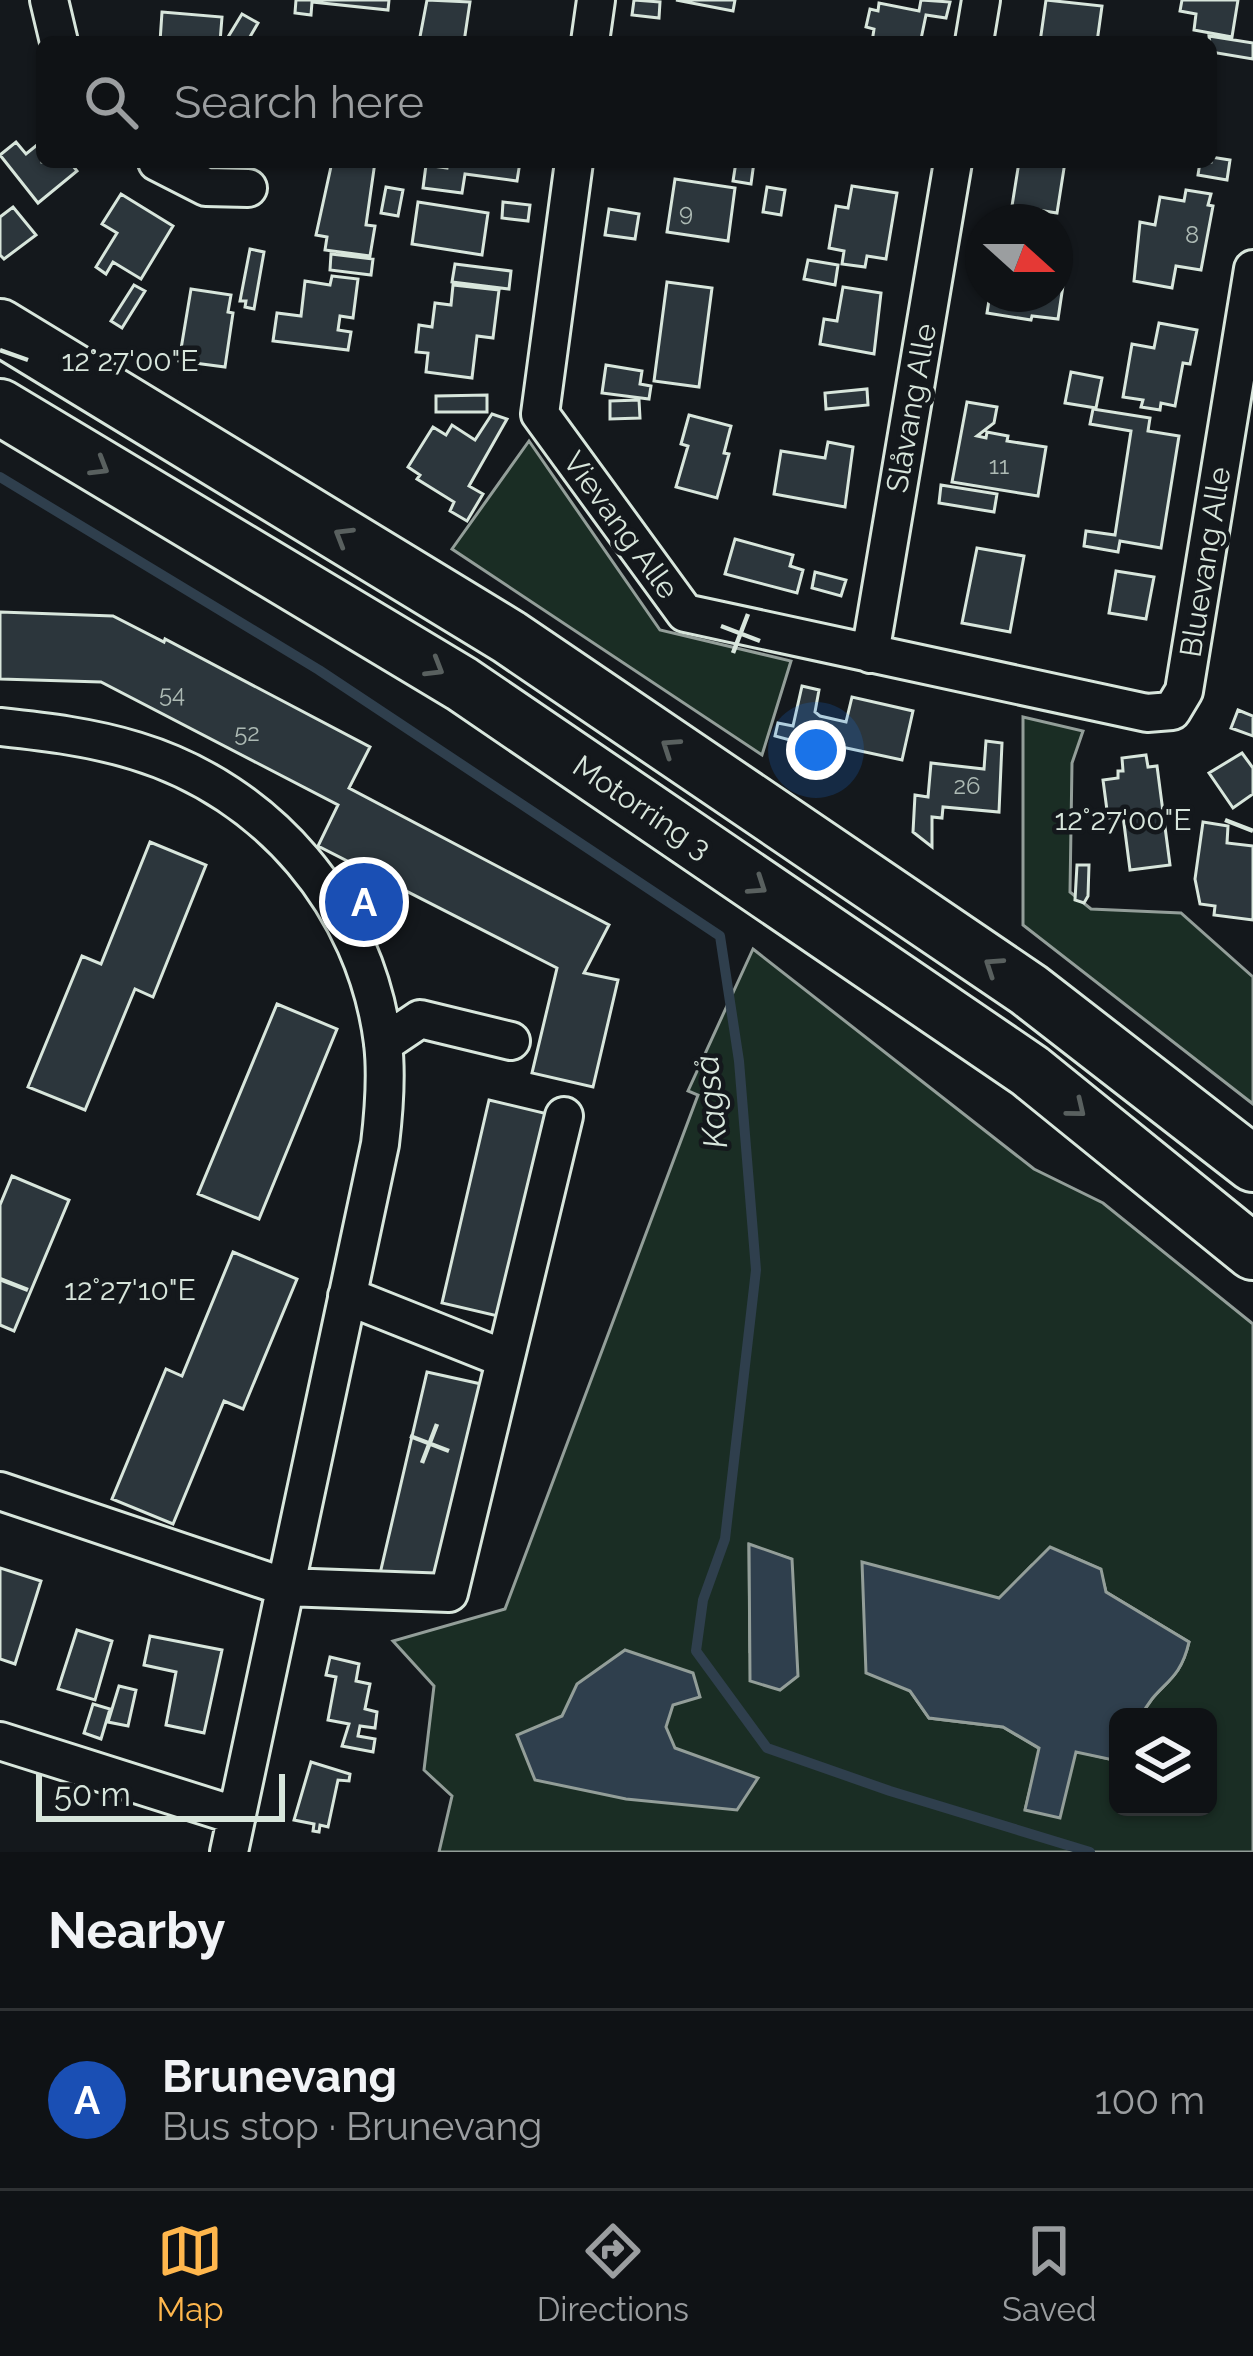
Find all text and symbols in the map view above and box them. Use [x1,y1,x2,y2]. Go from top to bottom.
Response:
search box [36,36,1217,168]
icon: search [78,69,144,135]
text: Search here [174,76,424,129]
house number: 9 [679,198,693,227]
north arrow [965,204,1073,312]
house number: 8 [1185,220,1199,249]
street label: Slåvang Alle [879,321,943,495]
text: 12°27'00"E [61,343,199,378]
street label: Vievang Alle [556,445,686,605]
house number: 11 [989,451,1009,480]
one-way arrow [87,453,109,475]
street label: Bluevang Alle [1173,464,1237,660]
one-way arrow [334,527,356,550]
one-way arrow [422,654,444,676]
house number: 54 [159,679,185,708]
house number: 52 [234,718,260,747]
your location [786,720,846,780]
one-way arrow [662,739,684,761]
street label: Motorring 3 [566,748,718,866]
house number: 26 [954,771,980,800]
text: 12°27'00"E [1054,802,1192,837]
pin: A [325,857,403,947]
one-way arrow [744,872,766,894]
one-way arrow [984,958,1006,980]
water label: Kagså [687,1053,735,1151]
one-way arrow [1063,1095,1085,1117]
text: 12°27'10"E [64,1272,196,1307]
map controls [1109,1708,1217,1816]
button: layers [1109,1708,1217,1816]
scale bar [36,1768,285,1821]
text: 50 m [54,1775,131,1814]
text: Nearby [48,1900,225,1960]
text: Brunevang [162,2050,397,2103]
text: A [74,2077,100,2123]
text: 100 m [1095,2077,1205,2123]
text: Bus stop · Brunevang [162,2103,542,2149]
tab: Map [157,2218,224,2329]
tab: Directions [537,2218,689,2329]
tab: Saved [1002,2218,1096,2329]

